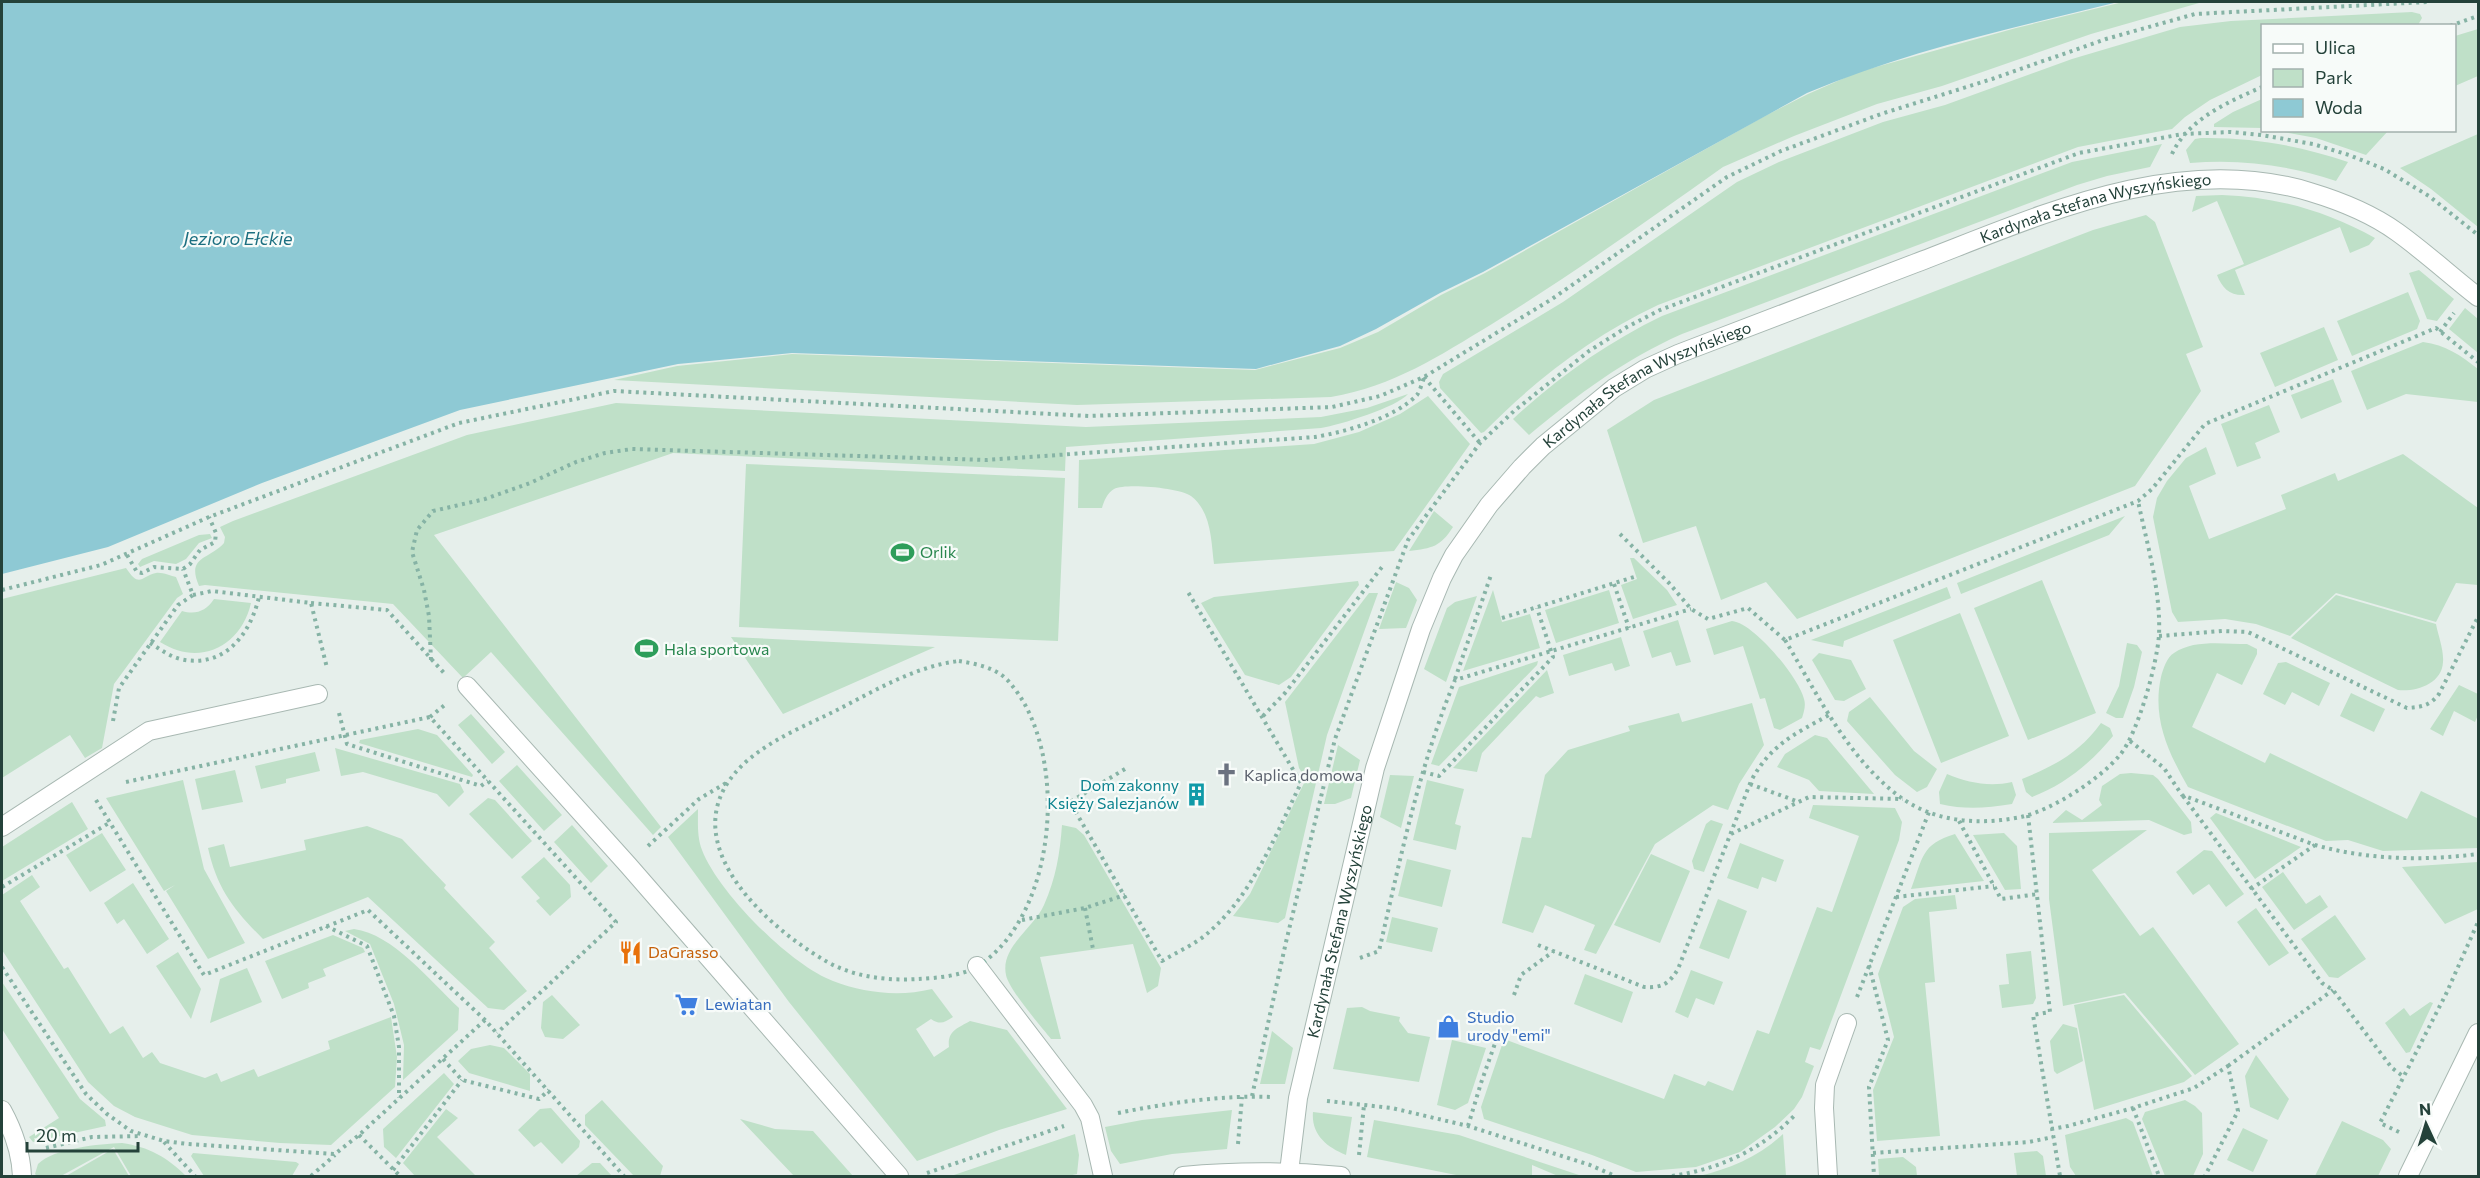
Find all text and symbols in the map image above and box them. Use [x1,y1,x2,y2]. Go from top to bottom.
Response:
legend [2261,24,2456,132]
text: Ulica [2315,36,2356,58]
text: Park [2315,66,2353,88]
text: Woda [2315,96,2363,118]
street label: Kardynała Stefana Wyszyńskiego [1977,169,2212,246]
water label: Jezioro Ełckie [181,227,293,249]
street label: Kardynała Stefana Wyszyńskiego [1539,317,1754,451]
sports icon: Orlik [889,539,915,565]
place label: Orlik [920,542,957,561]
sports icon: Hala sportowa [633,636,659,662]
place label: Hala sportowa [664,639,769,658]
church icon: Kaplica domowa [1213,762,1239,788]
place label: Kaplica domowa [1244,765,1363,784]
place label: Dom zakonny Księży Salezjanów [1047,775,1179,812]
building icon: Dom zakonny Księży Salezjanów [1184,781,1210,807]
street label: Kardynała Stefana Wyszyńskiego [1302,803,1375,1040]
restaurant icon: DaGrasso [617,939,643,965]
place label: DaGrasso [648,942,719,961]
supermarket icon: Lewiatan [674,991,700,1017]
place label: Lewiatan [705,994,772,1013]
place label: Studio urody "emi" [1467,1007,1551,1044]
shop icon: Studio urody "emi" [1436,1013,1462,1039]
north arrow [2396,1094,2456,1154]
text: N [2418,1099,2432,1118]
scale bar [27,1115,138,1153]
text: 20 m [36,1124,77,1146]

